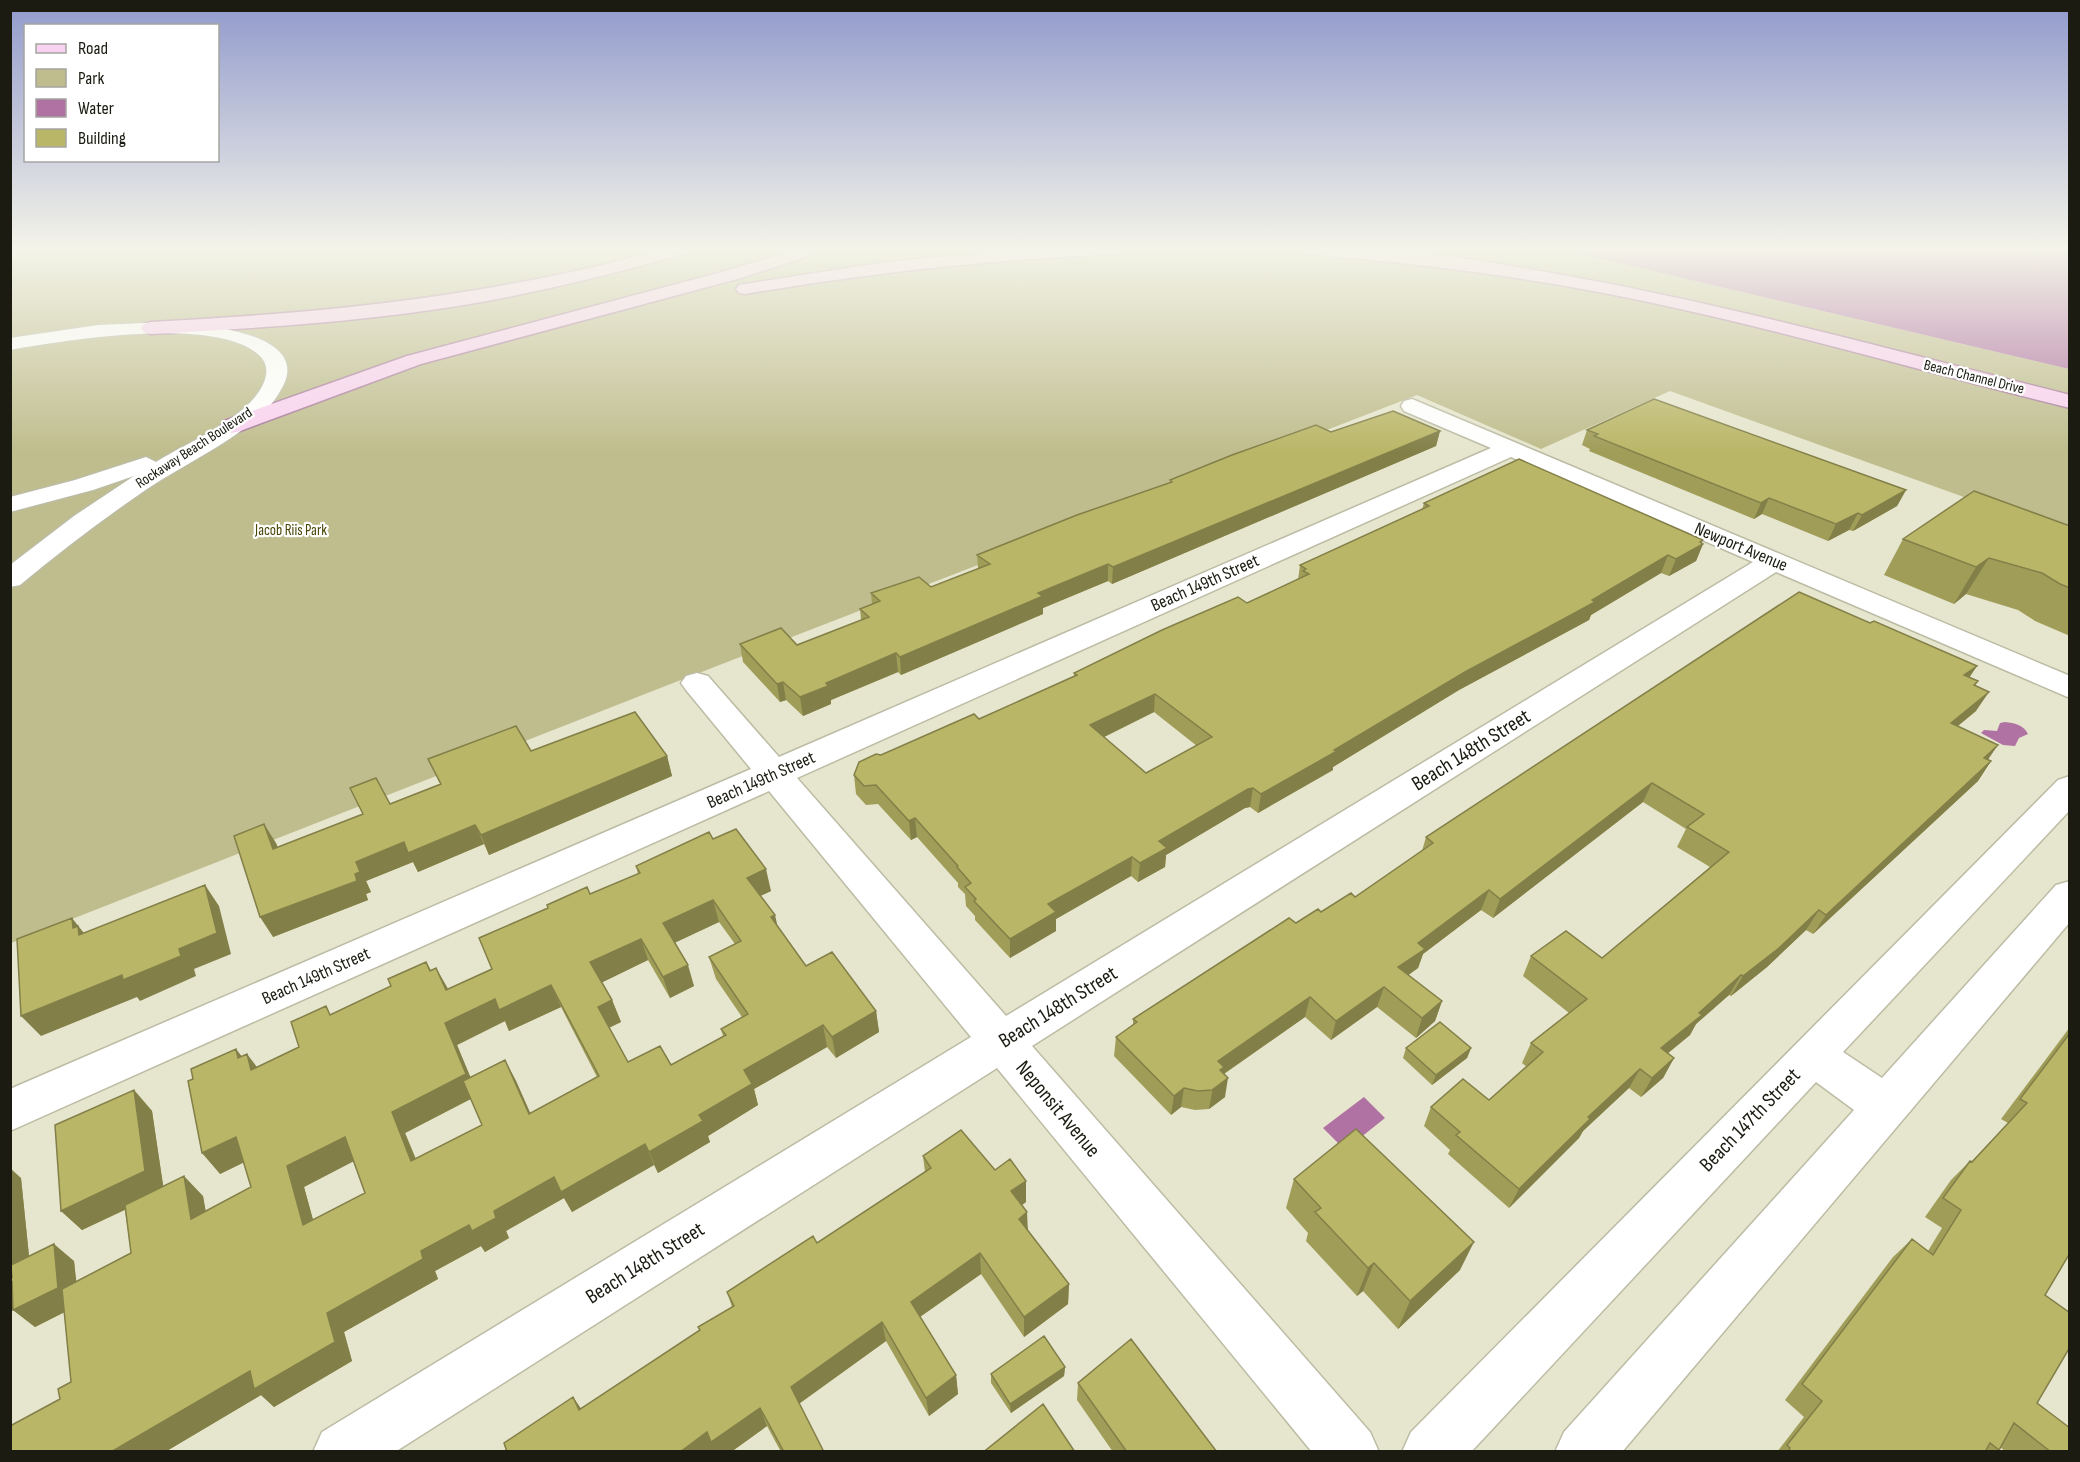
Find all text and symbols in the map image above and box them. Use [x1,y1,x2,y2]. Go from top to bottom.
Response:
legend [24,24,219,162]
text: Road [78,38,108,59]
text: Park [78,68,104,89]
text: Water [78,98,114,119]
text: Building [78,128,126,149]
street label: Beach Channel Drive [1922,355,2026,399]
street label: Rockaway Beach Boulevard [132,403,256,493]
street label: Newport Avenue [1691,518,1791,576]
park label: Jacob Riis Park [254,521,327,540]
street label: Beach 149th Street [1148,550,1263,616]
street label: Beach 148th Street [1407,704,1535,796]
street label: Beach 149th Street [704,747,819,813]
street label: Beach 149th Street [259,943,374,1009]
street label: Beach 148th Street [994,961,1122,1053]
street label: Neponsit Avenue [1010,1056,1106,1162]
street label: Beach 147th Street [1694,1063,1806,1177]
street label: Beach 148th Street [581,1217,709,1309]

